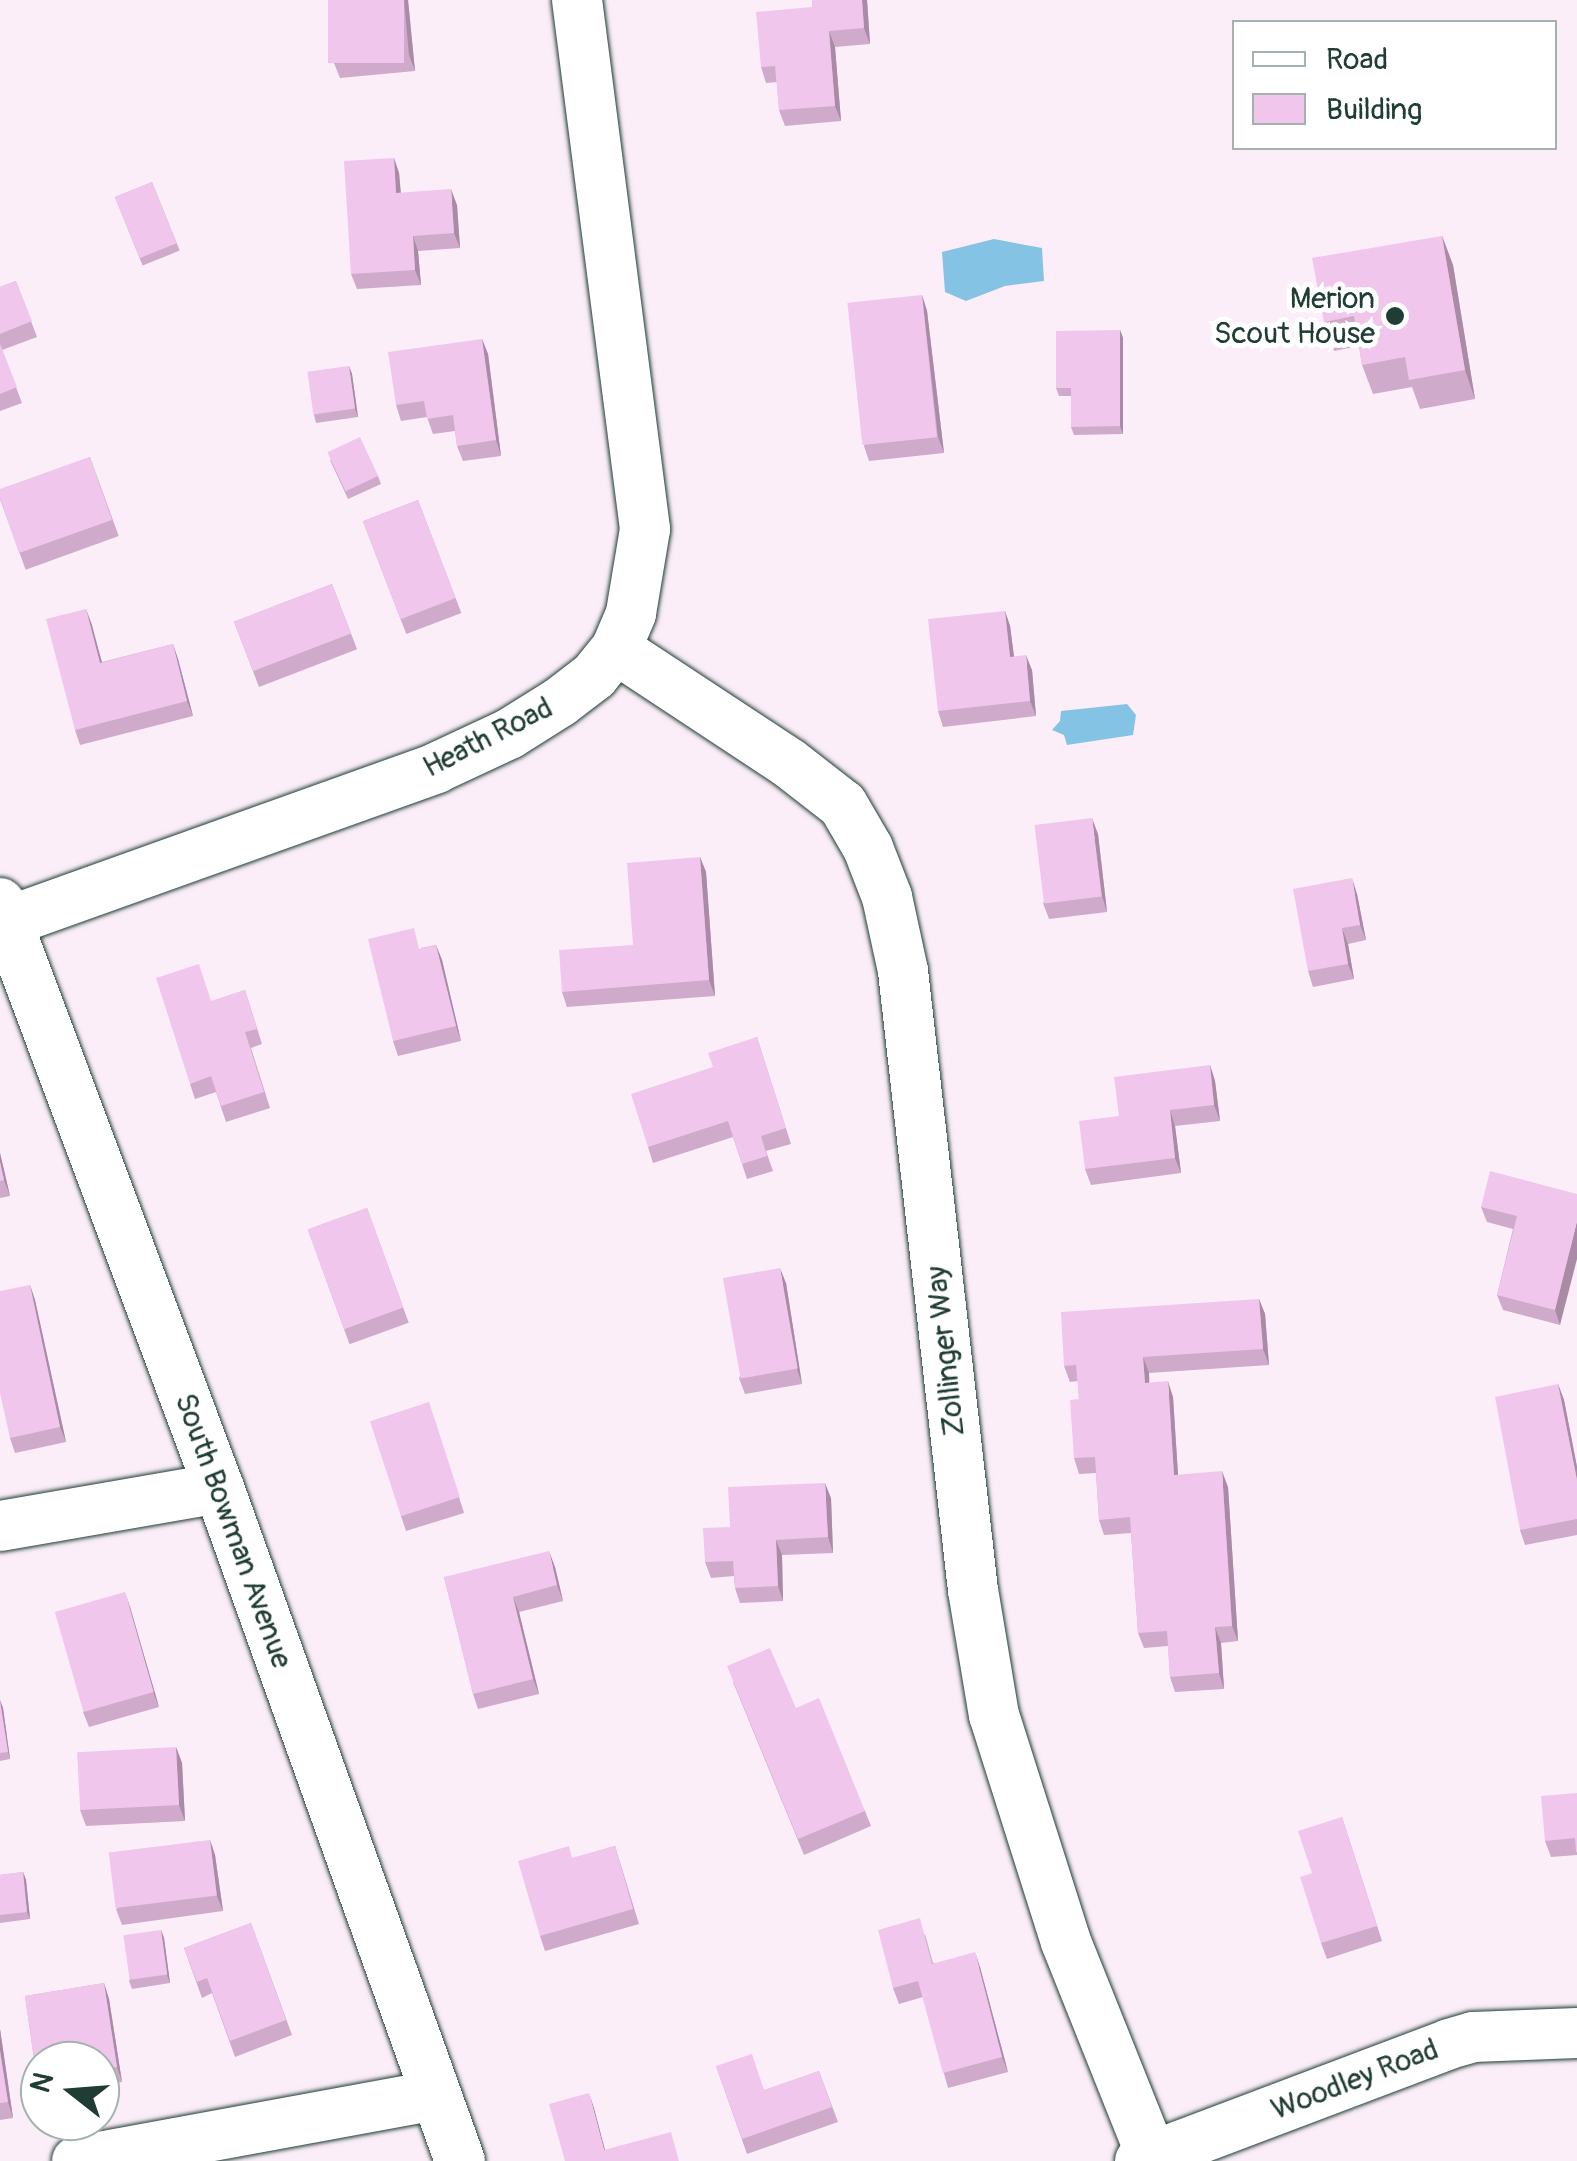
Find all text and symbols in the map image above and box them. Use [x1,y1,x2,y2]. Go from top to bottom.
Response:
legend [1232,20,1557,150]
text: Road [1326,41,1388,78]
text: Building [1326,91,1422,128]
place label: Merion Scout House [1214,281,1375,352]
marker: Merion Scout House [1384,305,1406,327]
street label: Heath Road [417,690,559,786]
street label: Zollinger Way [919,1264,973,1438]
street label: South Bowman Avenue [167,1389,299,1673]
street label: Woodley Road [1266,2032,1444,2128]
north arrow [20,2041,120,2141]
text: N [23,2068,62,2097]

